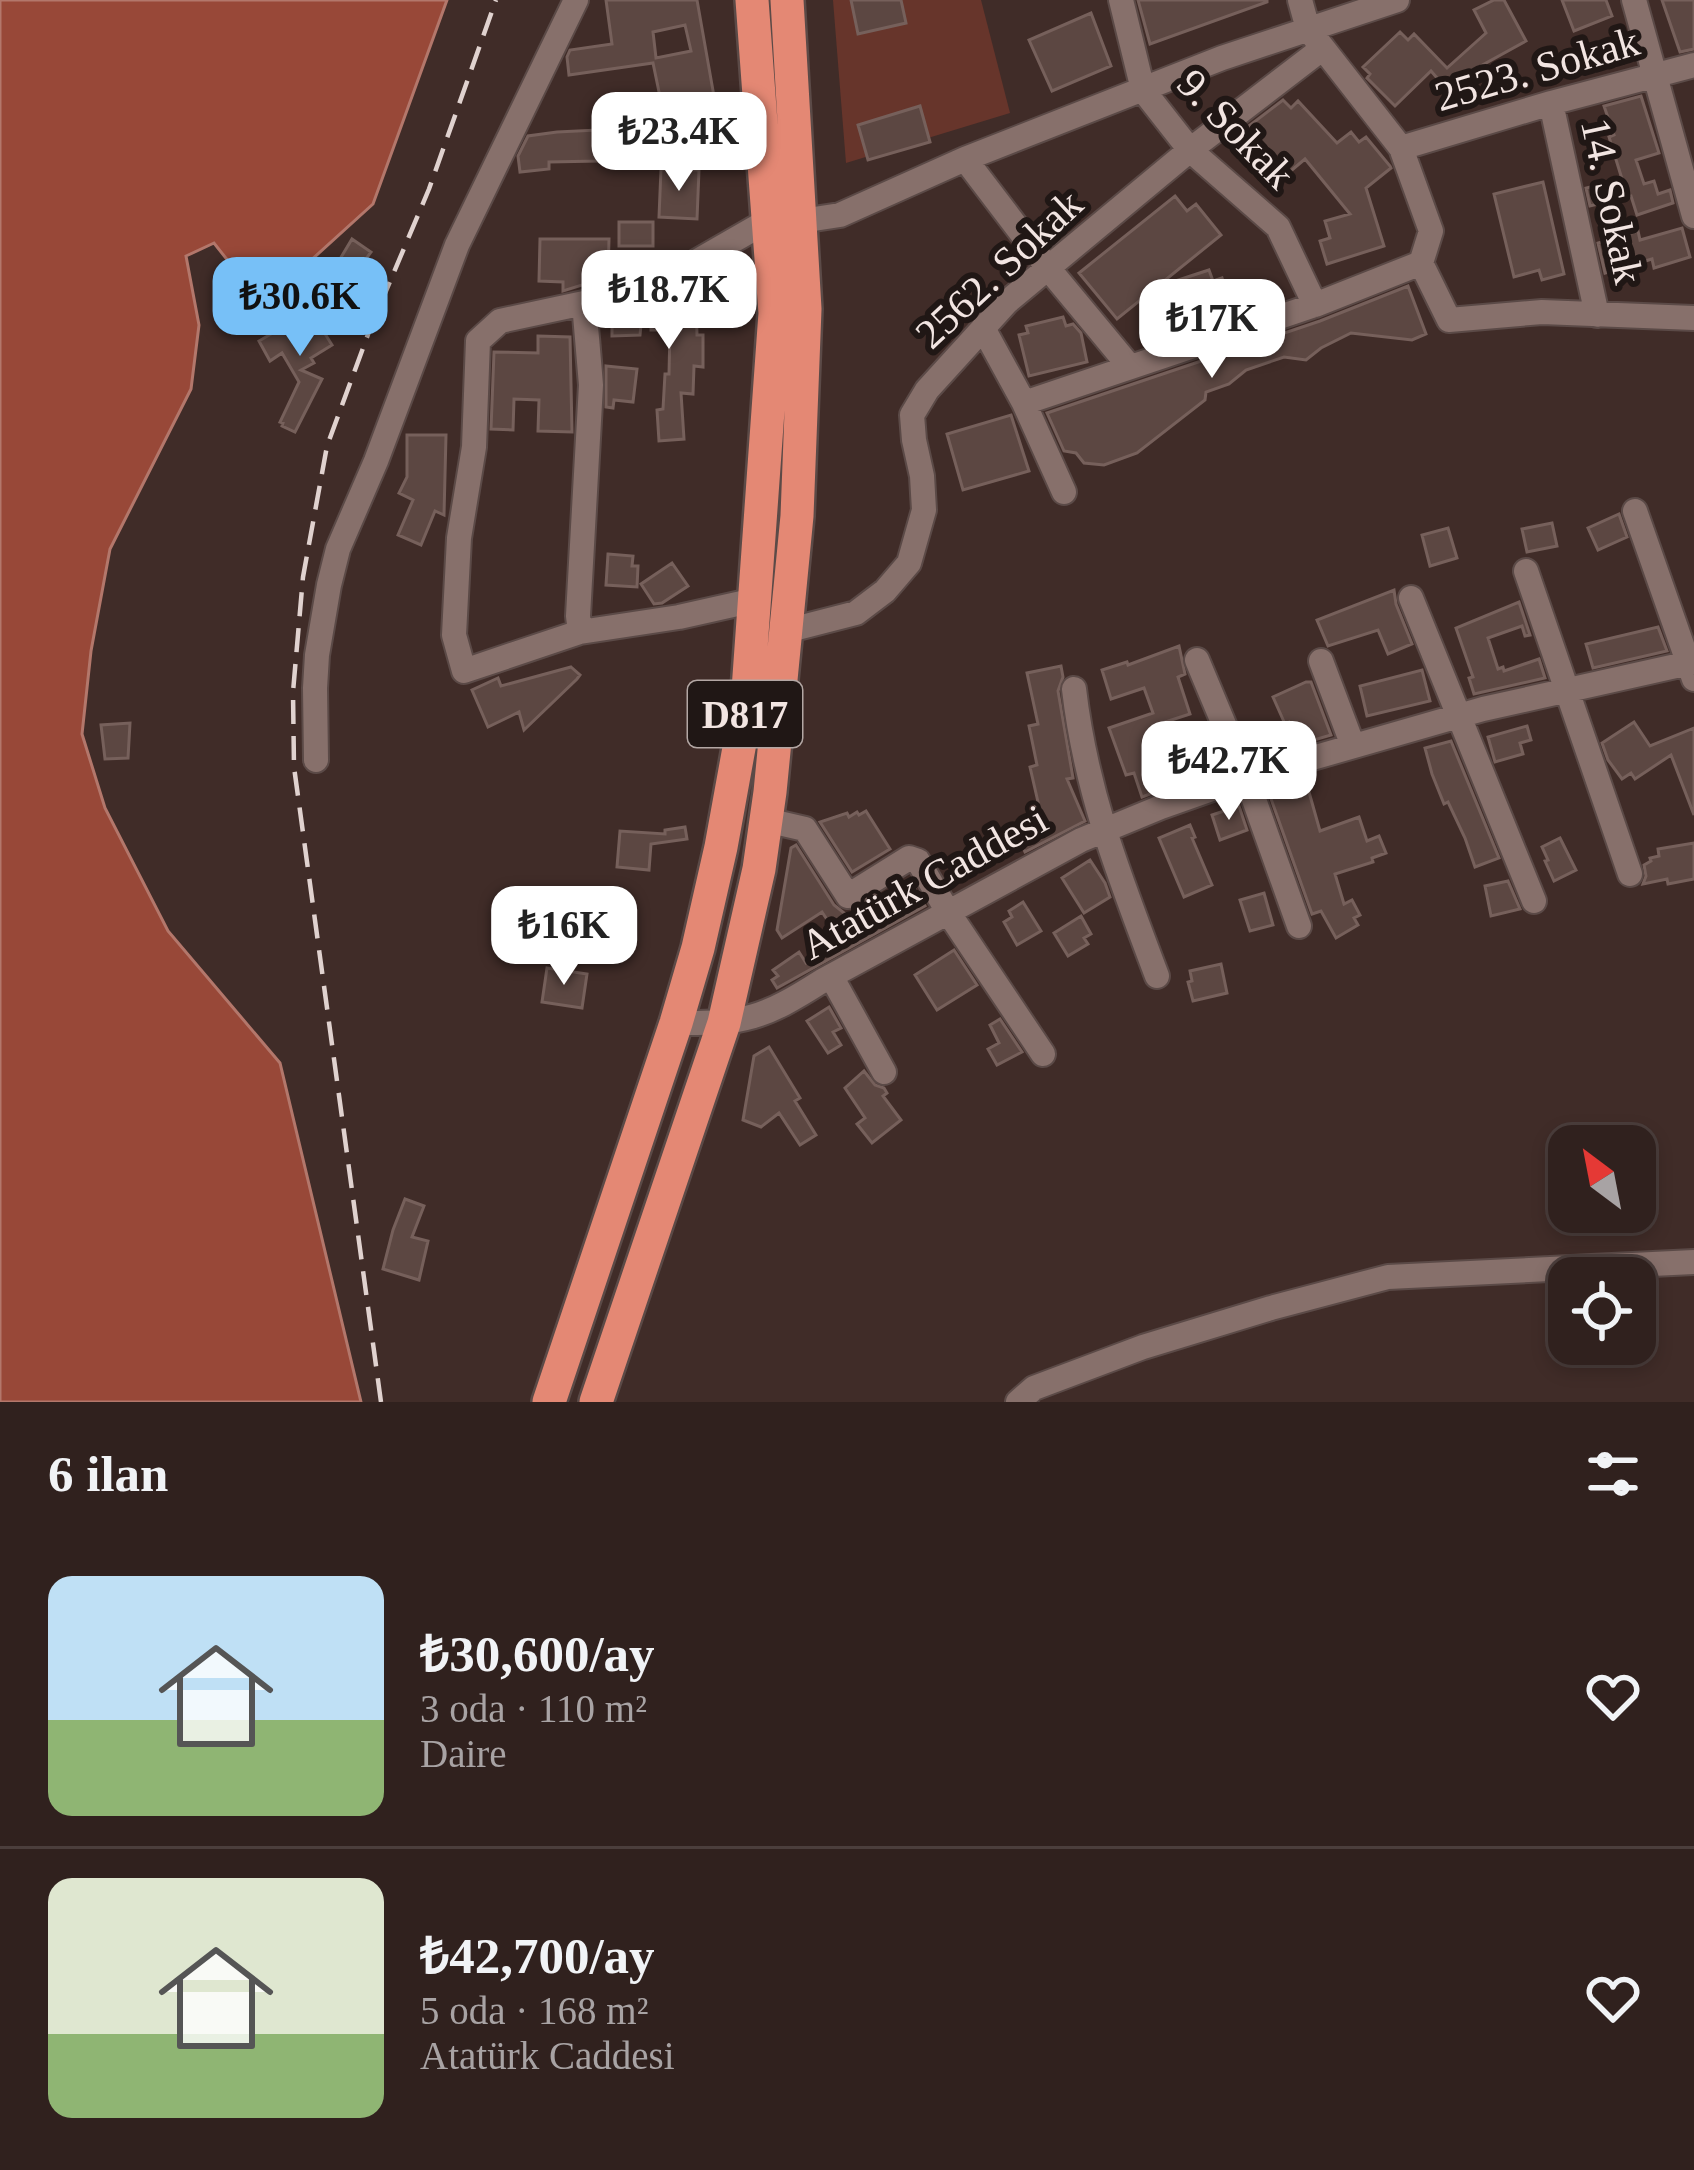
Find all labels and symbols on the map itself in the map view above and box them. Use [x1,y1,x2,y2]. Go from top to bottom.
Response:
street label: 2523. Sokak [1430,18,1644,120]
street label: 9. Sokak [1168,60,1304,198]
pin: ₺23.4K [581,92,777,194]
street label: 14. Sokak [1572,114,1652,288]
street label: 2562. Sokak [907,181,1091,357]
pin: ₺18.7K [571,250,767,352]
pin: ₺30.6K [202,257,398,359]
pin: ₺17K [1141,279,1283,381]
road number: D817 [688,681,802,747]
pin: ₺42.7K [1131,721,1327,823]
street label: Atatürk Caddesi [793,795,1055,969]
pin: ₺16K [493,886,635,988]
north arrow [1548,1125,1656,1233]

